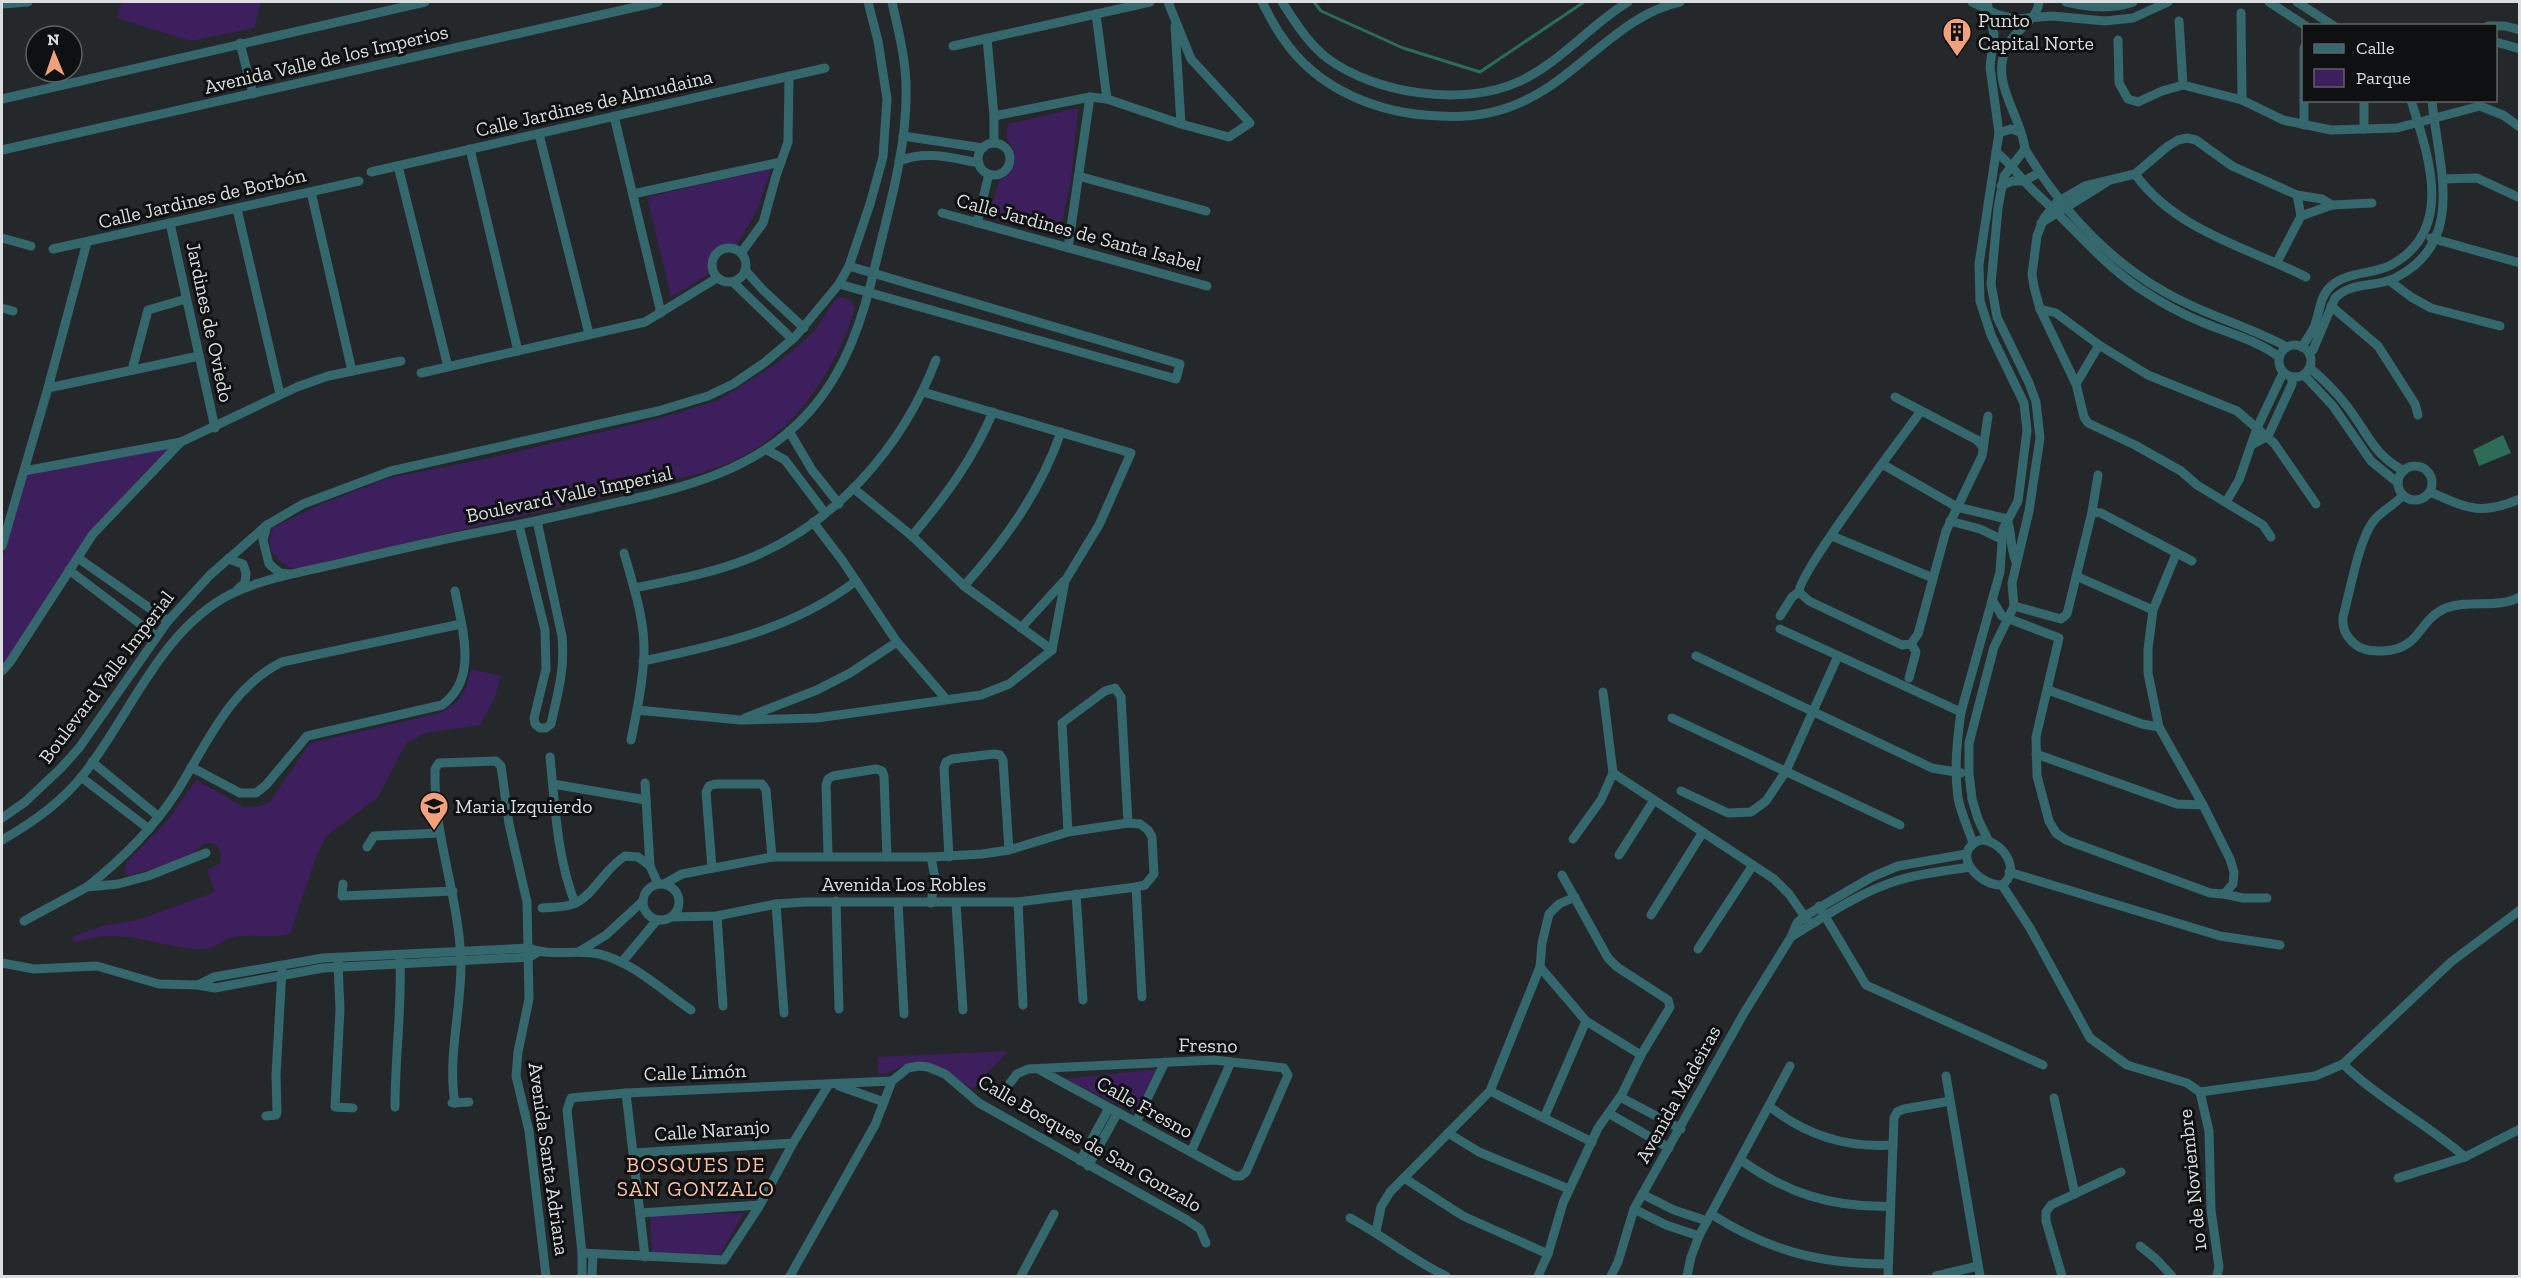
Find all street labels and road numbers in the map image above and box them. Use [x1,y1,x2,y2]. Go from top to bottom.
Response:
street label: Avenida Valle de los Imperios [202,19,450,99]
street label: Calle Jardines de Almudaina [473,64,715,142]
street label: Calle Jardines de Borbón [96,162,309,234]
street label: Calle Jardines de Santa Isabel [954,188,1204,276]
street label: Jardines de Oviedo [181,240,239,404]
street label: Boulevard Valle Imperial [464,460,674,528]
street label: Boulevard Valle Imperial [33,586,179,768]
street label: Avenida Los Robles [822,872,986,896]
street label: Avenida Madeiras [1630,1021,1726,1167]
street label: Fresno [1178,1032,1238,1058]
street label: Calle Limón [643,1058,747,1086]
street label: Avenida Santa Adriana [524,1061,574,1257]
street label: Calle Bosques de San Gonzalo [974,1069,1206,1217]
street label: Calle Fresno [1093,1071,1197,1143]
street label: 1o de Noviembre [2173,1108,2211,1252]
street label: Calle Naranjo [653,1114,771,1146]

